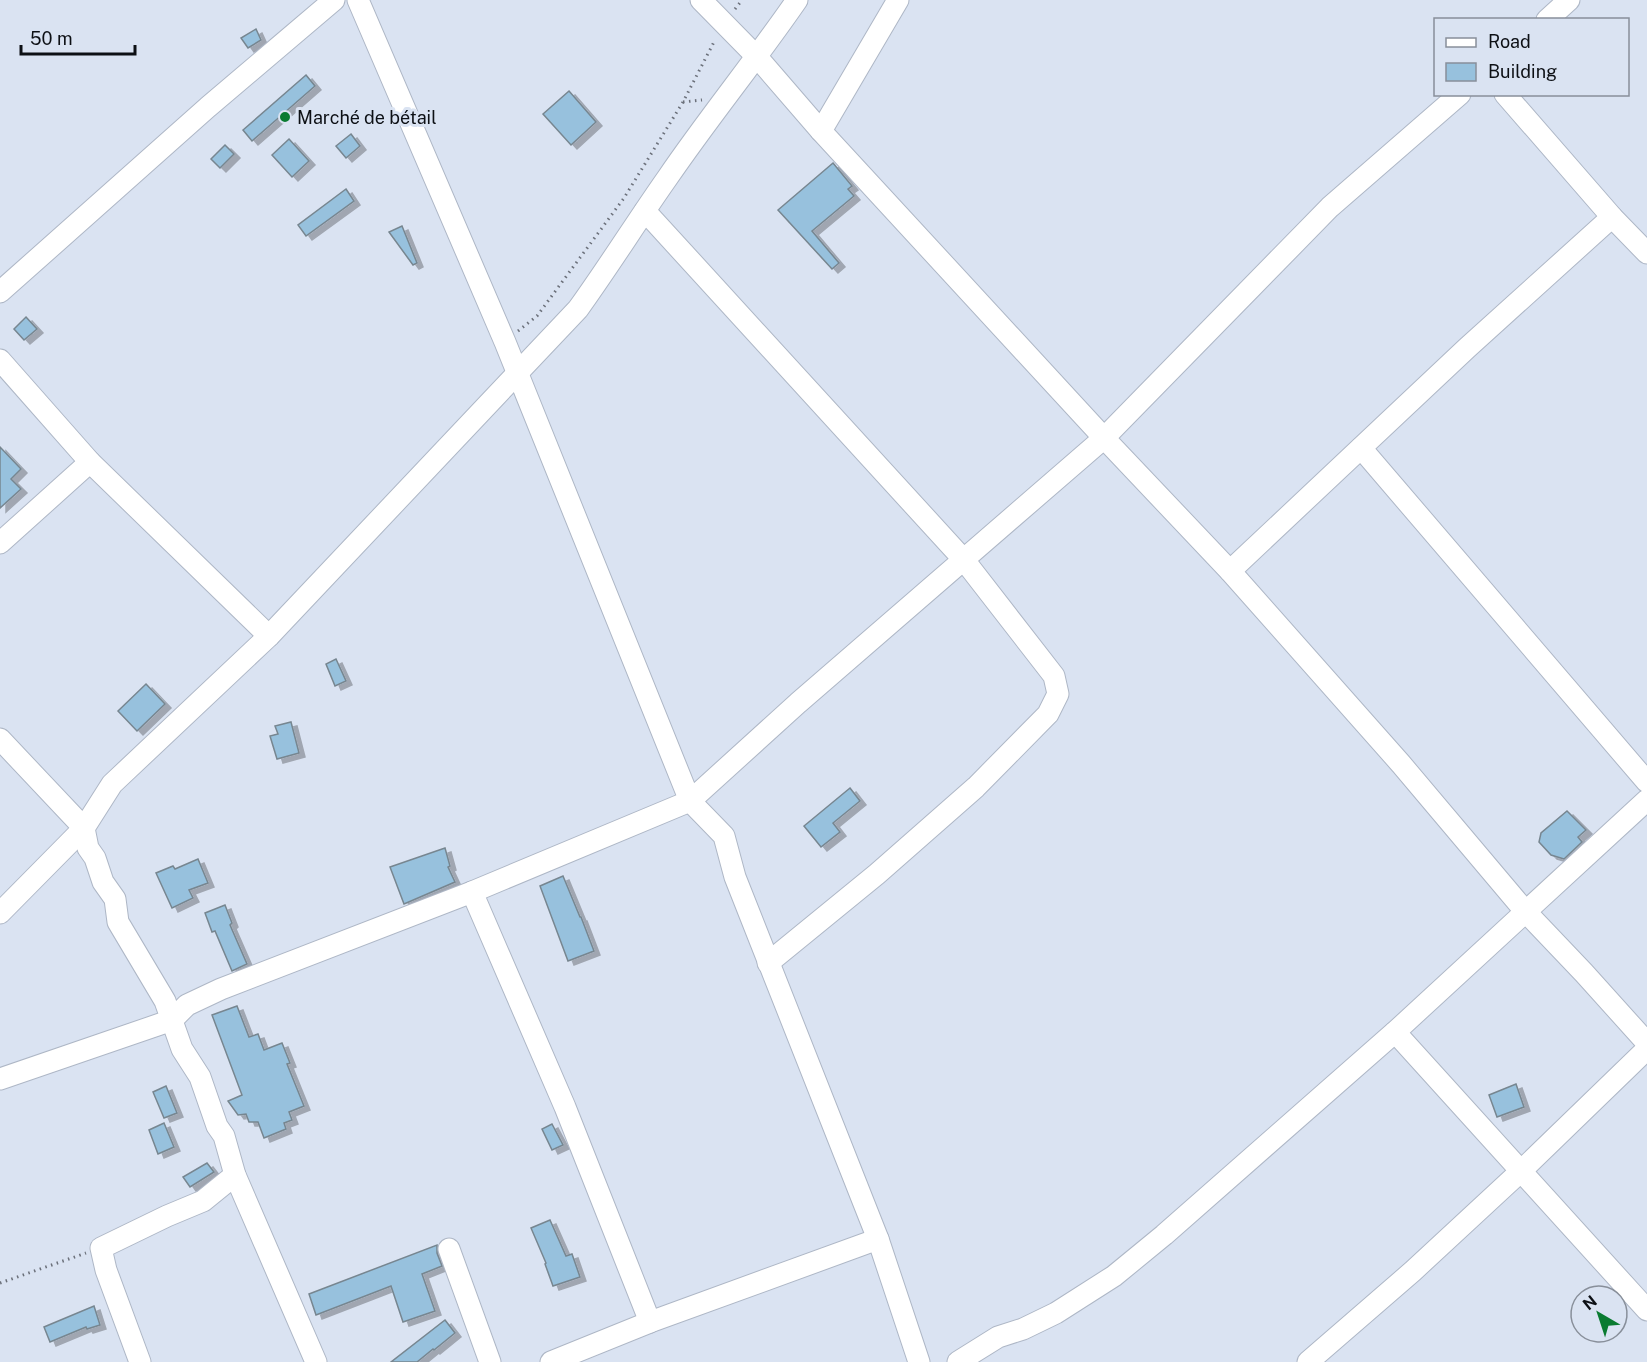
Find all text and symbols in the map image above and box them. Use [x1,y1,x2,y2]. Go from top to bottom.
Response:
scale bar [21,18,135,56]
legend [1434,18,1629,96]
text: 50 m [30,28,73,49]
text: Road [1488,31,1531,52]
text: Building [1488,61,1557,82]
place label: Marché de bétail [297,107,437,128]
marker: Marché de bétail [278,110,292,124]
north arrow [1569,1284,1629,1344]
text: N [1579,1291,1601,1314]

